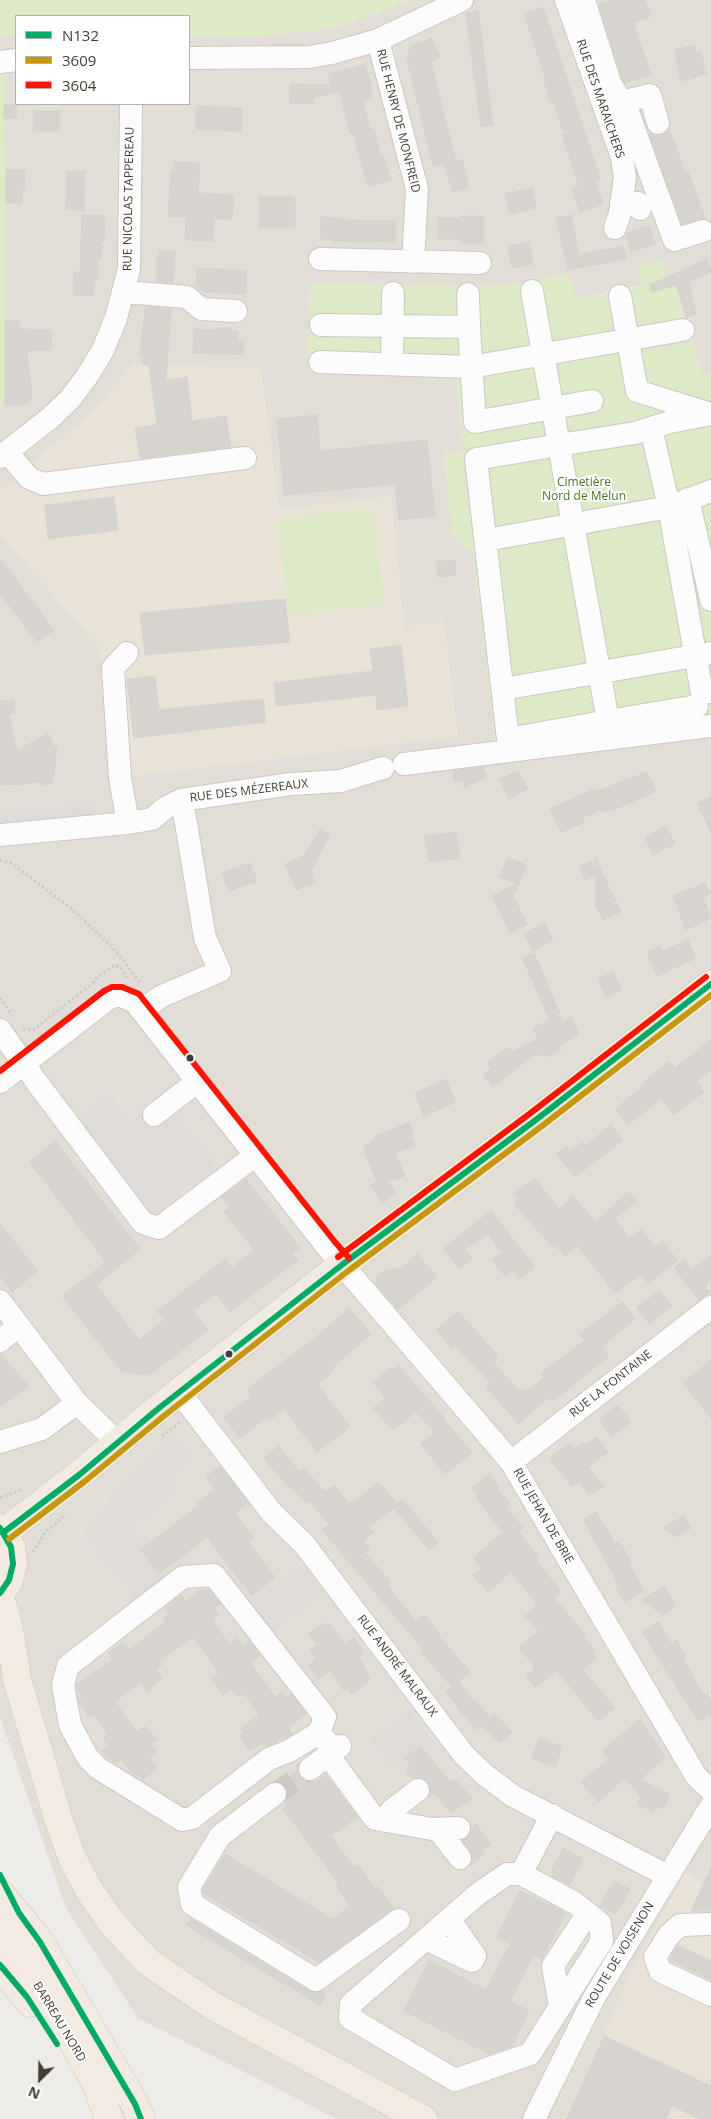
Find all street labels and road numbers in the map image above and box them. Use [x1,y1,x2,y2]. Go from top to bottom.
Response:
street label: RUE DES MARAICHERS [573,38,627,160]
street label: RUE HENRY DE MONFREID [373,48,423,194]
street label: RUE NICOLAS TAPPEREAU [121,127,137,271]
street label: RUE DES MÉZEREAUX [189,777,309,805]
street label: RUE LA FONTAINE [567,1347,655,1421]
street label: RUE JEHAN DE BRIE [510,1466,576,1566]
street label: RUE ANDRÉ MALRAUX [354,1612,440,1720]
street label: ROUTE DE VOISENON [583,1899,657,2011]
street label: BARREAU NORD [29,1979,89,2065]

